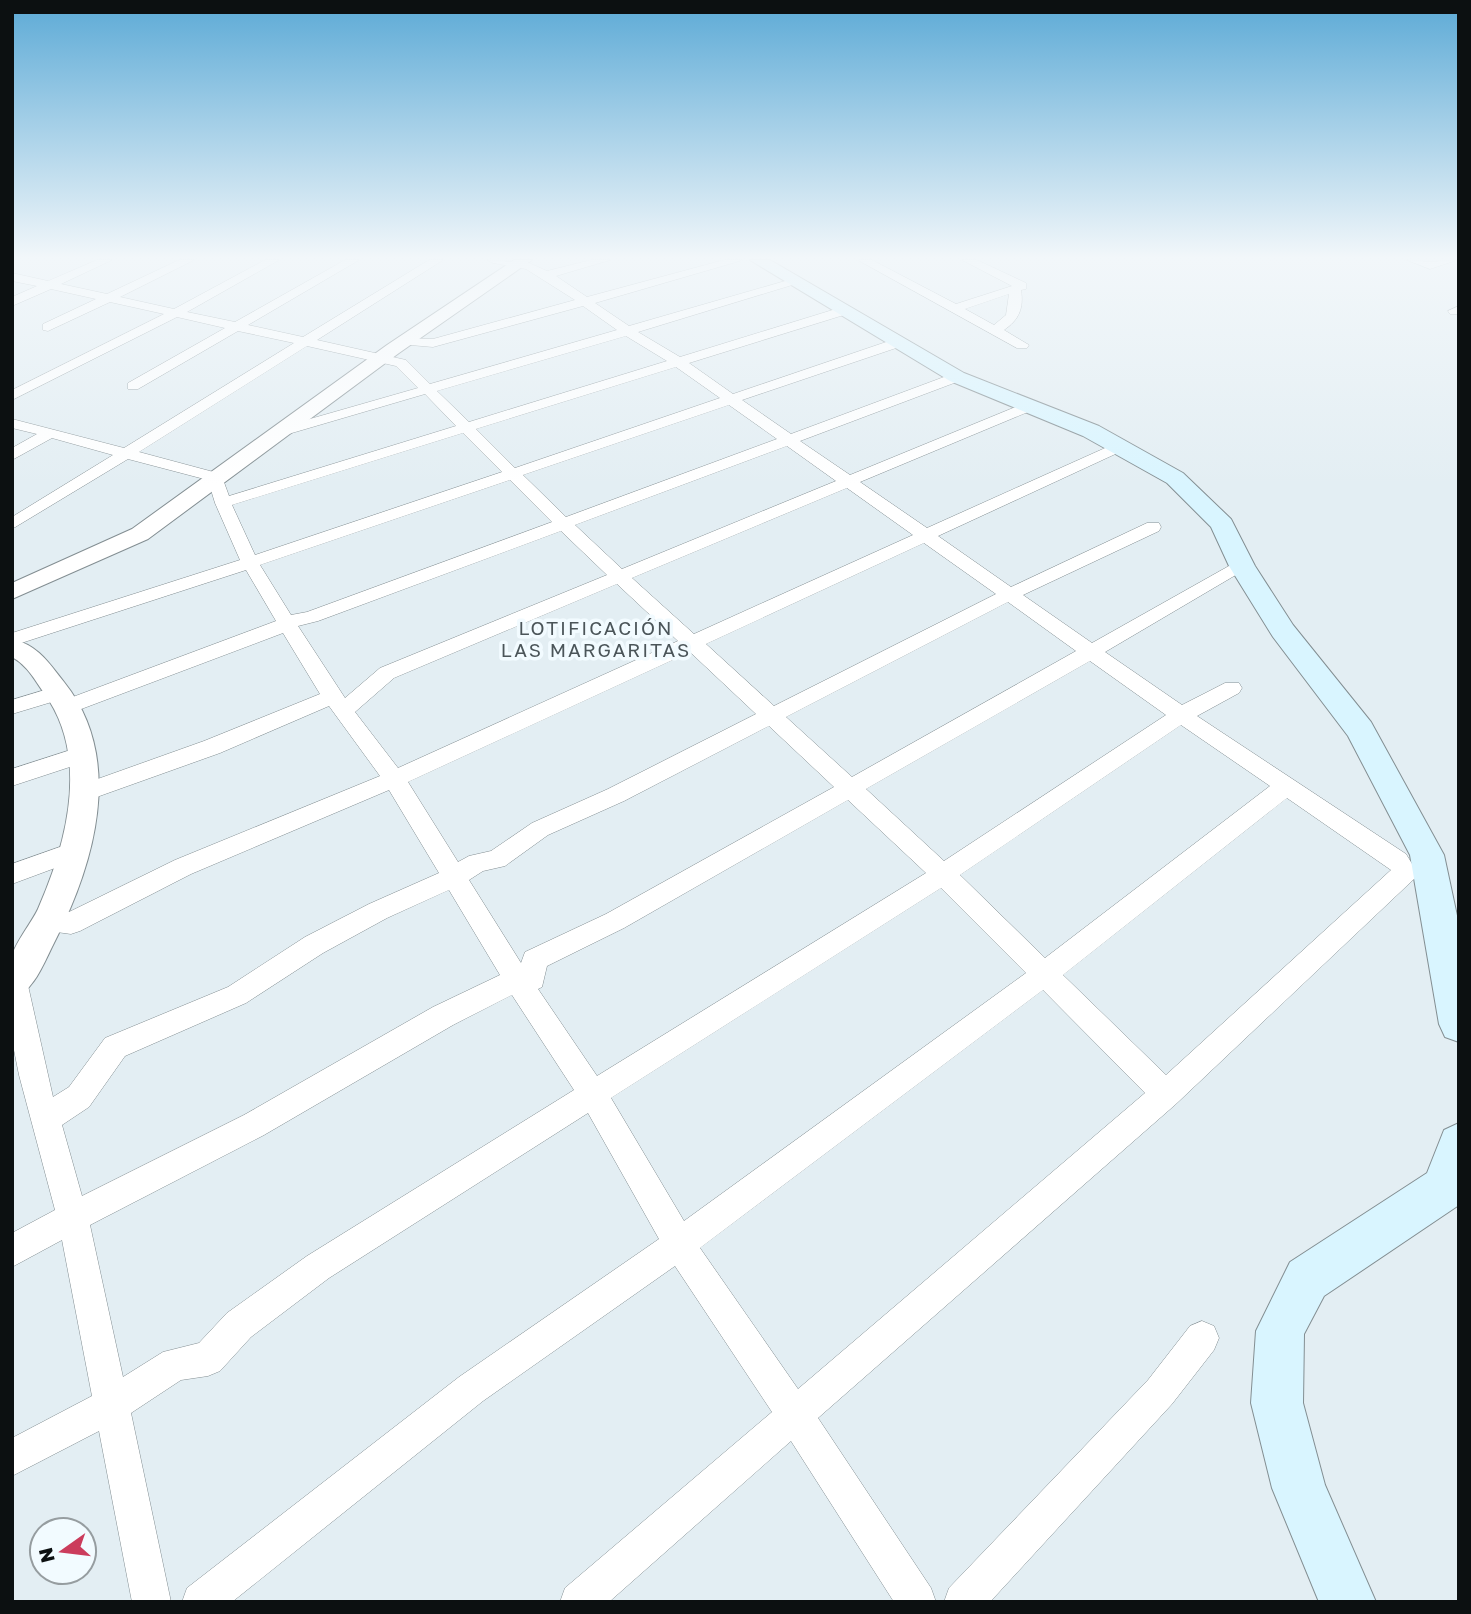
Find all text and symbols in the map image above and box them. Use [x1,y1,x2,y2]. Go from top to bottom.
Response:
district label: LOTIFICACIÓN LAS MARGARITAS [501,616,691,661]
north arrow [28,1516,98,1586]
text: N [33,1545,59,1565]

